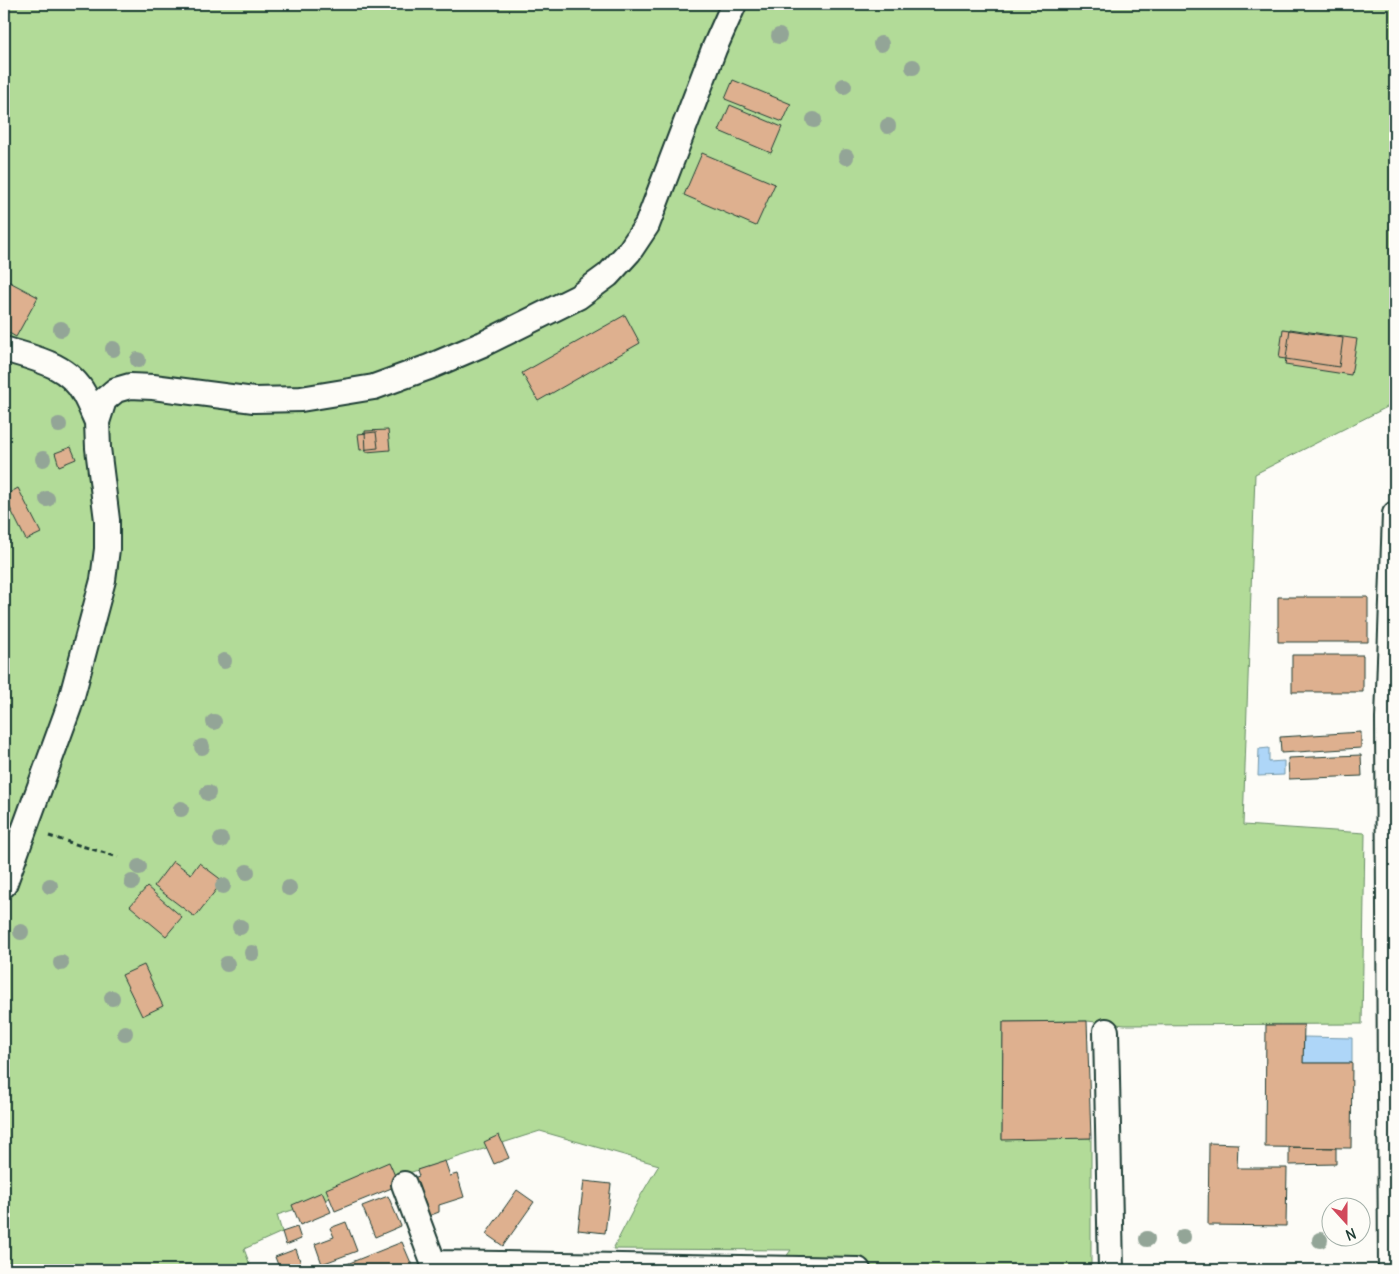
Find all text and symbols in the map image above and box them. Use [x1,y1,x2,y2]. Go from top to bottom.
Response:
north arrow [1322,1196,1372,1246]
text: N [1343,1224,1358,1244]

